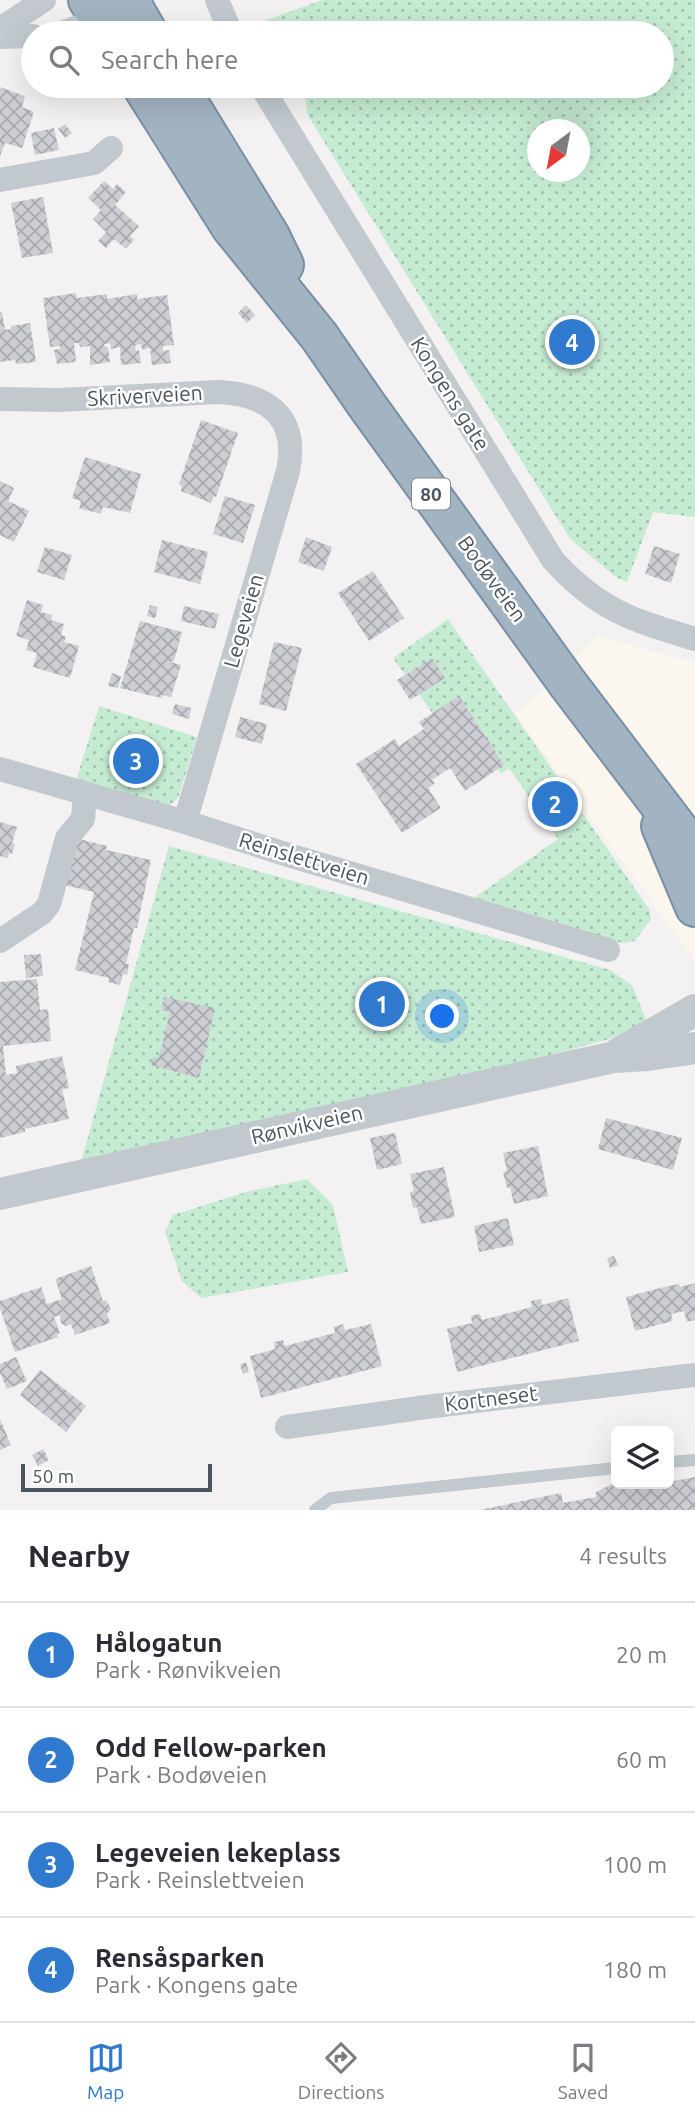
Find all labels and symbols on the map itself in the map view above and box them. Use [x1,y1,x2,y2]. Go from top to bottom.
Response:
north arrow [527,119,590,182]
pin: 4 [549,316,595,368]
street label: Kongens gate [406,332,495,455]
street label: Skriverveien [87,380,203,410]
road number: 80 [412,478,450,509]
street label: Bodøveien [454,531,532,626]
street label: Legeveien [218,571,268,670]
pin: 3 [113,735,159,787]
pin: 2 [532,778,578,830]
street label: Reinslettveien [236,827,372,889]
pin: 1 [359,978,405,1030]
your location [425,999,459,1033]
street label: Rønvikveien [249,1100,365,1149]
street label: Kortneset [443,1380,539,1416]
scale bar [21,1461,212,1493]

